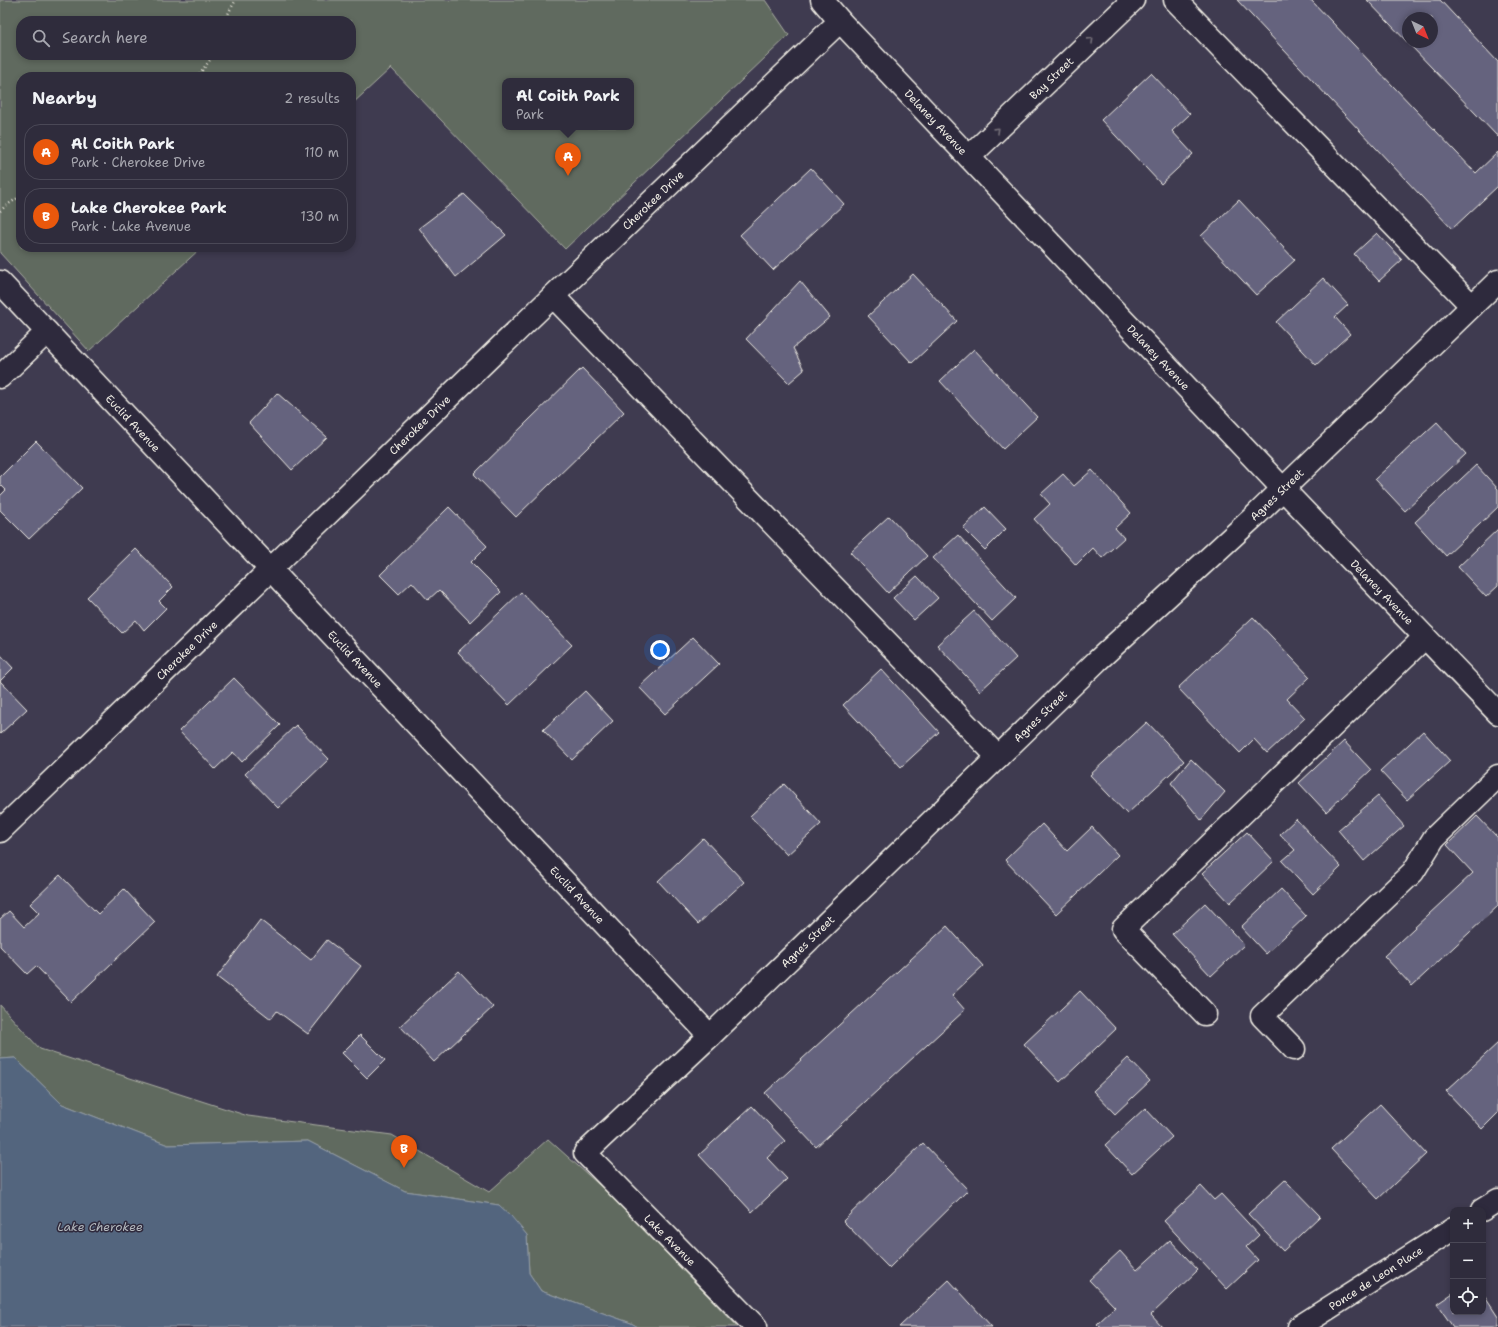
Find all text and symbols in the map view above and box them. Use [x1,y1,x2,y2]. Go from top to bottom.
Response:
north arrow [1402,12,1438,48]
search box [16,16,356,60]
icon: search [30,27,52,49]
text: Search here [62,28,148,48]
one-way arrow [1086,38,1094,45]
street label: Bay Street [1026,54,1077,103]
popup [502,78,634,130]
text: Al Coith Park [516,86,620,106]
street label: Delaney Avenue [901,86,970,159]
text: Nearby [32,87,97,109]
text: 2 results [284,90,340,107]
text: Park [516,106,544,123]
one-way arrow [992,127,1000,135]
text: Al Coith Park [71,134,175,154]
pin: A [555,143,581,176]
text: A [41,144,51,161]
text: 110 m [304,144,339,161]
text: Park · Cherokee Drive [71,154,205,171]
street label: Cherokee Drive [619,168,687,233]
text: Lake Cherokee Park [71,198,227,218]
text: B [42,208,50,225]
text: 130 m [301,208,339,225]
text: Park · Lake Avenue [71,218,191,235]
street label: Delaney Avenue [1123,322,1193,394]
street label: Euclid Avenue [102,392,163,456]
street label: Cherokee Drive [386,392,454,458]
street label: Agnes Street [1247,466,1307,525]
street label: Delaney Avenue [1347,557,1416,628]
street label: Cherokee Drive [153,617,221,684]
street label: Euclid Avenue [324,627,386,691]
your location [650,640,670,660]
street label: Agnes Street [1011,687,1071,746]
street label: Euclid Avenue [546,863,608,927]
street label: Agnes Street [778,912,838,971]
pin: B [391,1135,417,1168]
map controls [1450,1207,1486,1315]
button: + [1450,1207,1486,1243]
street label: Lake Avenue [641,1211,699,1269]
water label: Lake Cherokee [57,1219,143,1235]
street label: Ponce de Leon Place [1326,1243,1426,1314]
button: − [1450,1243,1486,1279]
button: locate [1450,1279,1486,1315]

